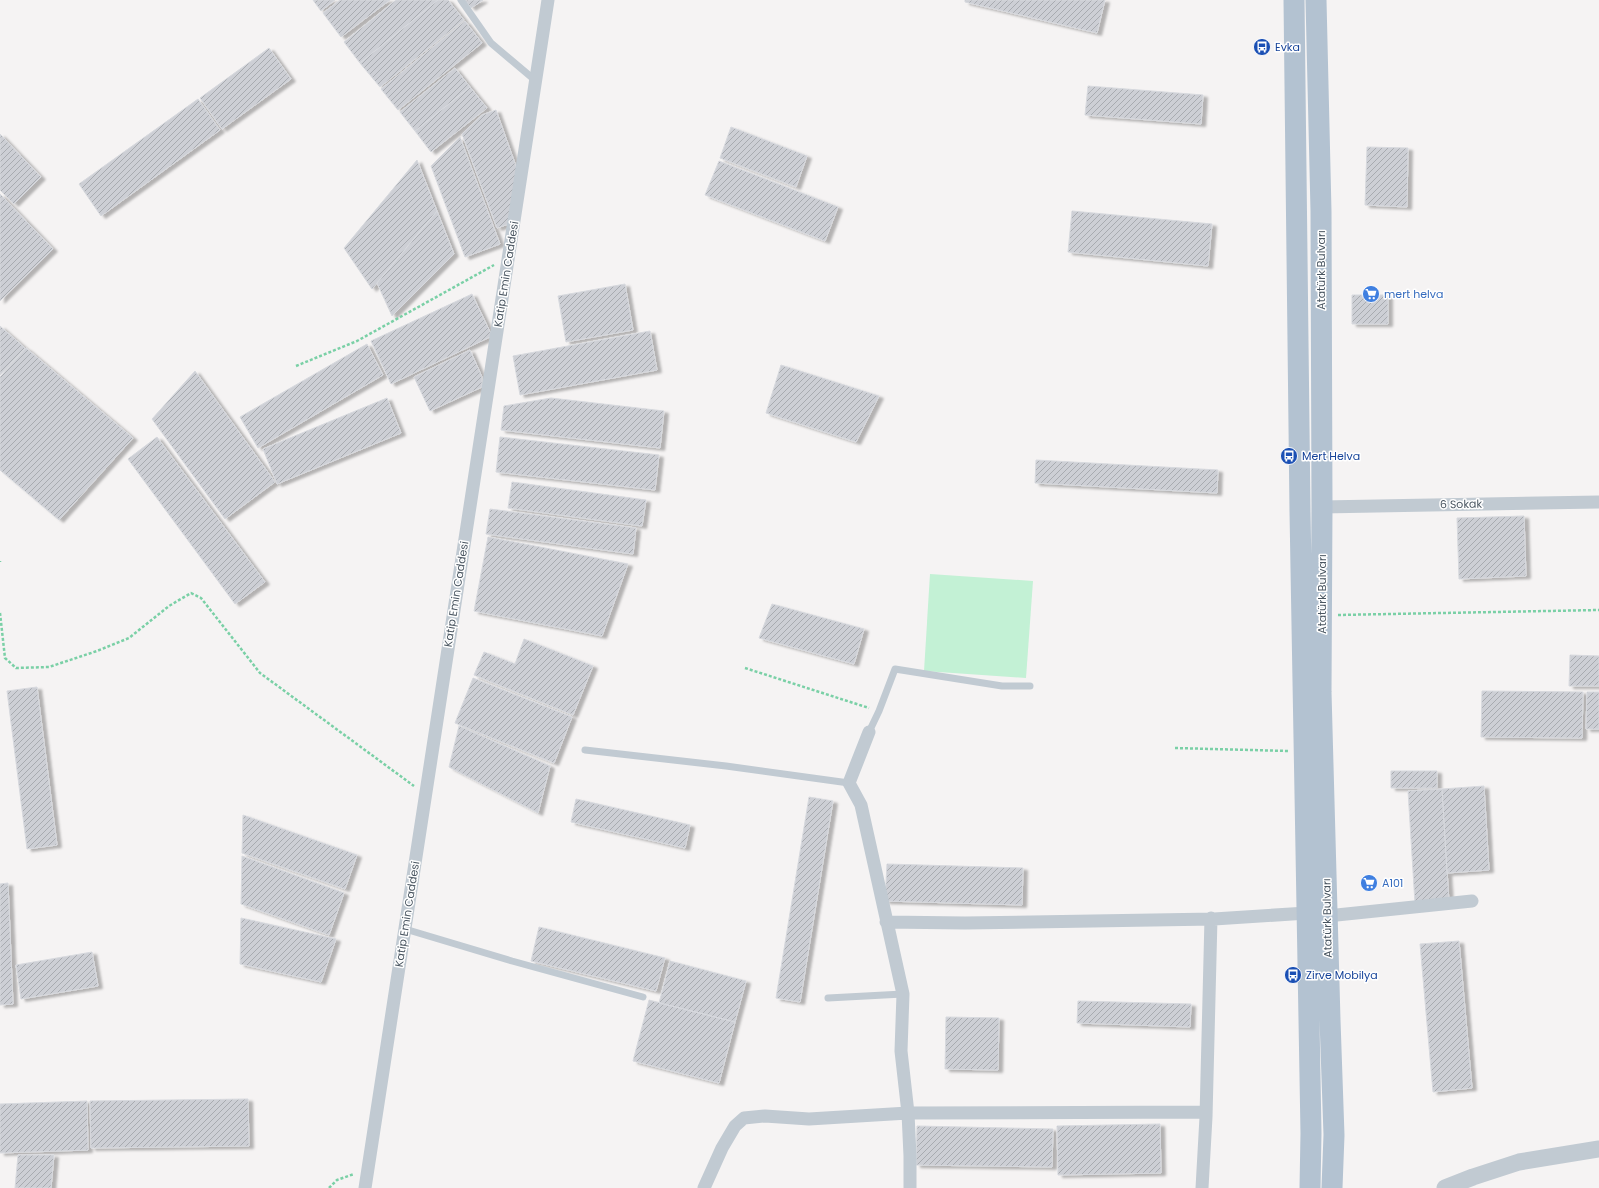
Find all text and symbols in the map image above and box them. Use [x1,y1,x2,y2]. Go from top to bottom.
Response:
bus stop icon: Evka [1252,37,1272,57]
place label: Evka [1275,39,1300,55]
street label: Katip Emin Caddesi [490,220,522,328]
street label: Atatürk Bulvarı [1313,230,1329,310]
supermarket icon: mert helva [1361,284,1381,304]
place label: mert helva [1384,286,1443,302]
bus stop icon: Mert Helva [1279,446,1299,466]
place label: Mert Helva [1302,448,1360,464]
street label: 6 Sokak [1440,496,1483,512]
street label: Katip Emin Caddesi [440,540,472,648]
street label: Atatürk Bulvarı [1314,554,1330,634]
street label: Katip Emin Caddesi [391,860,423,968]
supermarket icon: A101 [1359,873,1379,893]
place label: A101 [1382,875,1403,891]
street label: Atatürk Bulvarı [1318,878,1336,958]
bus stop icon: Zirve Mobilya [1283,965,1303,985]
place label: Zirve Mobilya [1306,967,1378,983]

